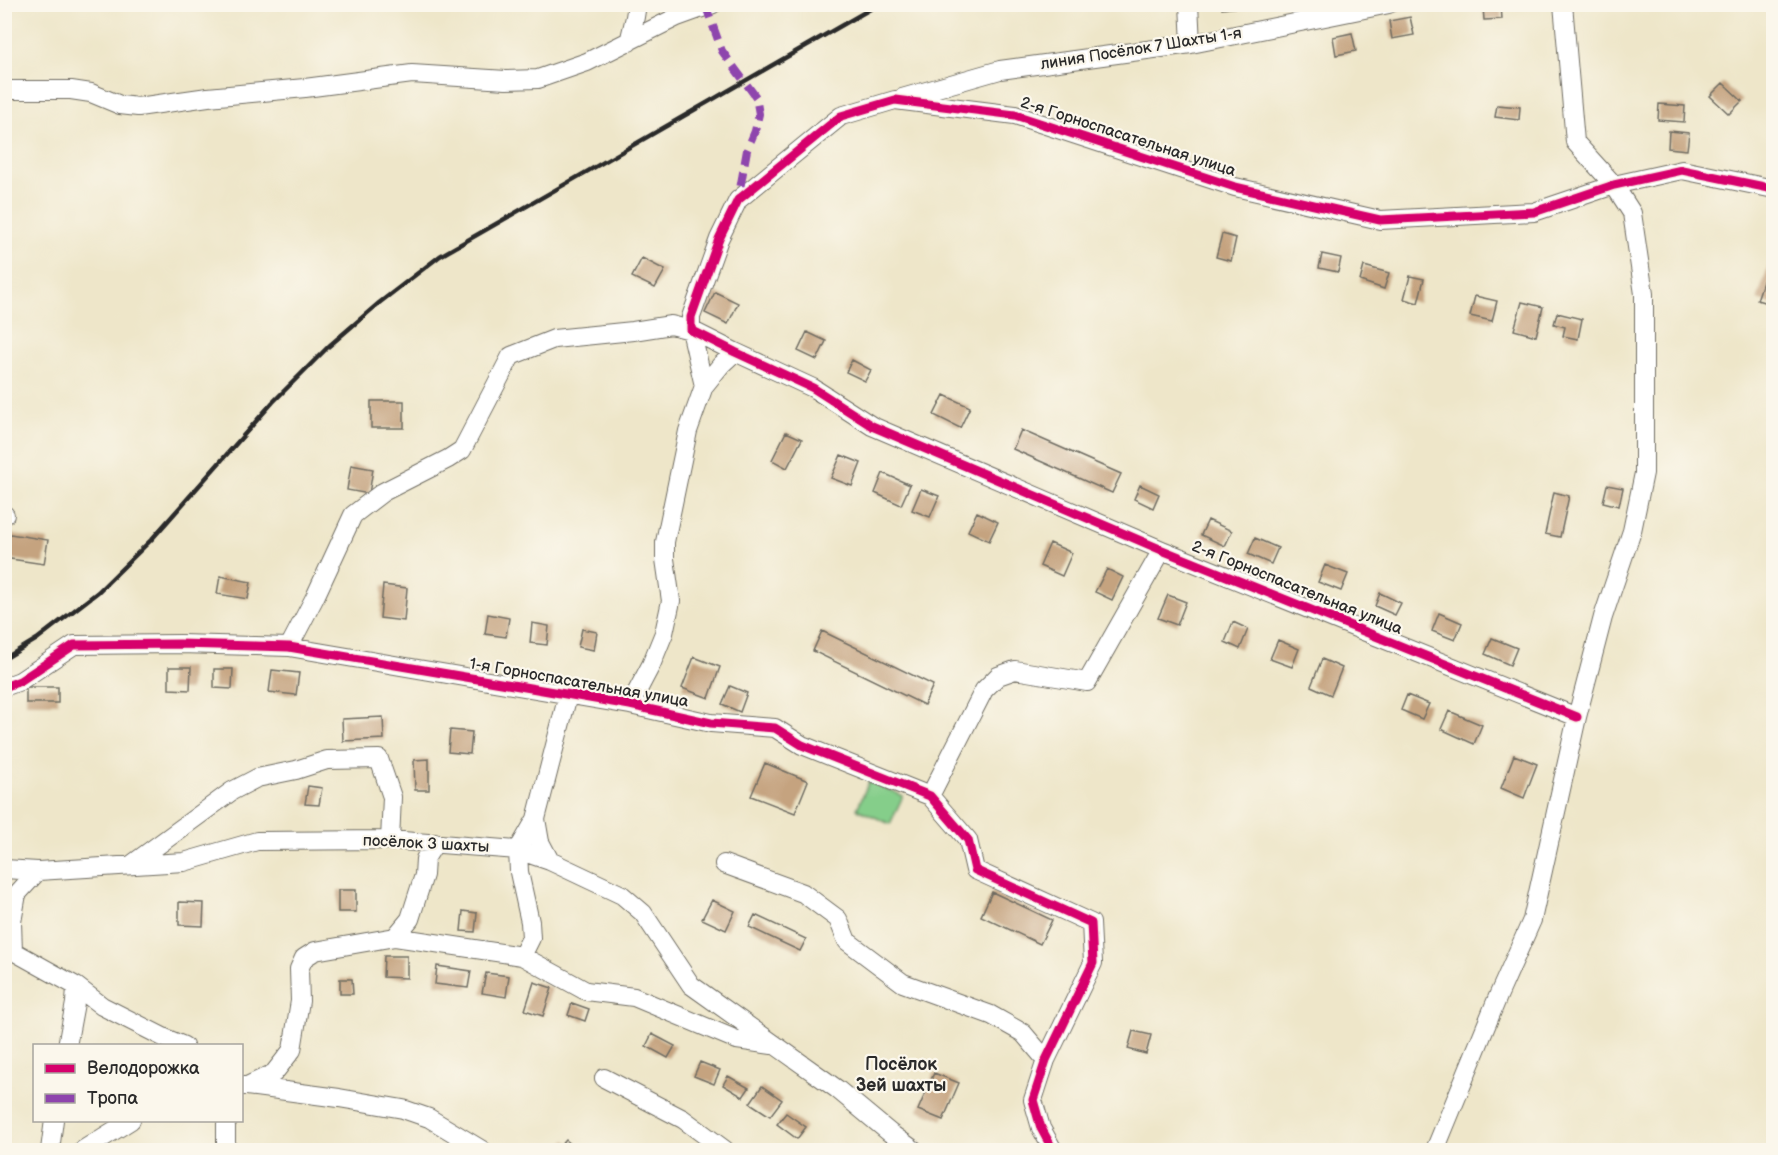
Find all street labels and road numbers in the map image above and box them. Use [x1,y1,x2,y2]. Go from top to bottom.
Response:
street label: линия Посёлок 7 Шахты 1-я [1039,24,1243,74]
street label: 2-я Горноспасательная улица [1018,93,1239,181]
street label: 2-я Горноспасательная улица [1189,537,1406,639]
street label: 1-я Горноспасательная улица [468,654,691,712]
street label: посёлок 3 шахты [362,831,490,857]

